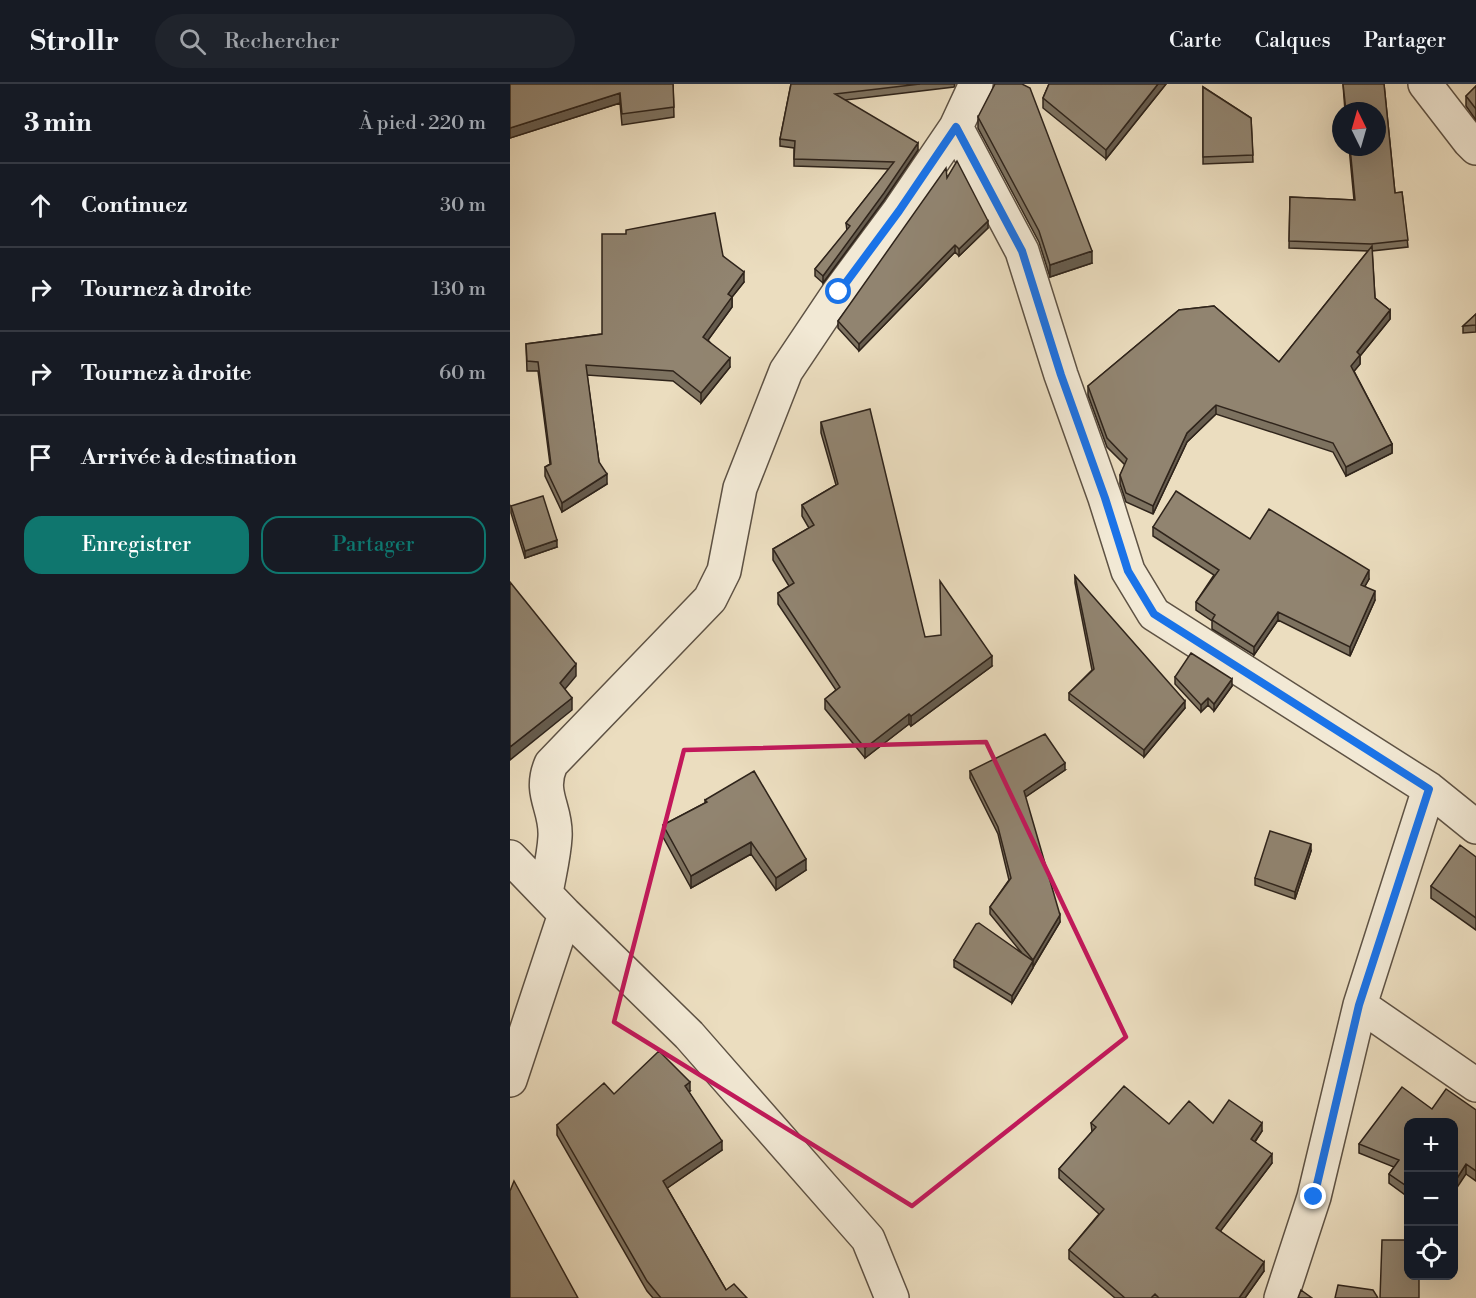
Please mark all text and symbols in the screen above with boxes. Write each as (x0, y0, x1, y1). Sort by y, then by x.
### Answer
search box (155, 14, 575, 68)
text: Strollr (30, 24, 119, 59)
icon: search (176, 25, 209, 58)
text: Rechercher (224, 28, 339, 55)
text: Carte (1169, 28, 1222, 54)
text: Calques (1255, 28, 1331, 54)
text: Partager (1364, 28, 1446, 54)
north arrow (1332, 102, 1386, 156)
text: 3 min (24, 107, 92, 139)
text: À pied · 220 m (359, 111, 486, 136)
icon: ahead (24, 189, 57, 222)
text: Continuez (81, 192, 187, 219)
text: 30 m (440, 193, 486, 218)
icon: right (24, 273, 57, 306)
text: Tournez à droite (81, 276, 252, 303)
text: 130 m (431, 277, 486, 302)
route start (825, 278, 851, 304)
icon: right (24, 357, 57, 390)
text: Tournez à droite (81, 360, 252, 387)
text: 60 m (439, 361, 486, 386)
icon: arrive (24, 441, 57, 474)
text: Arrivée à destination (81, 444, 297, 471)
button: Enregistrer (24, 516, 249, 574)
button: Partager (261, 516, 486, 574)
map controls (1404, 1118, 1458, 1280)
button: + (1404, 1118, 1458, 1172)
button: − (1404, 1172, 1458, 1226)
route end (1300, 1183, 1326, 1209)
button: locate (1404, 1226, 1458, 1280)

